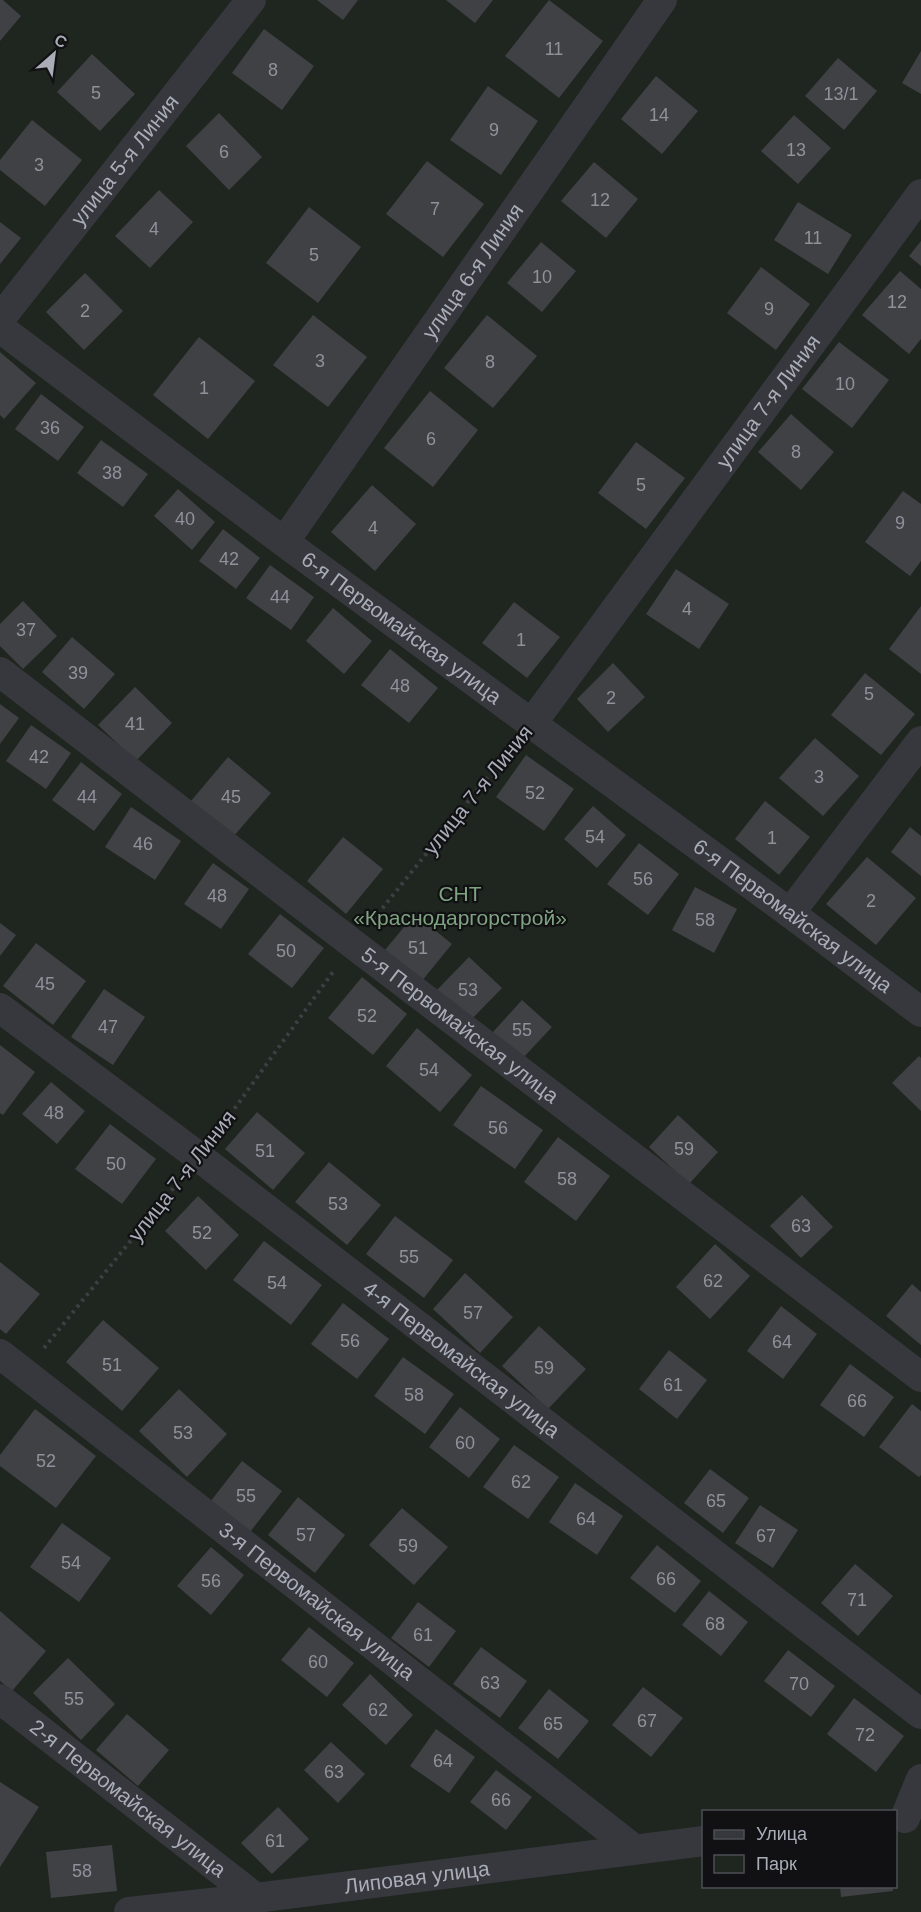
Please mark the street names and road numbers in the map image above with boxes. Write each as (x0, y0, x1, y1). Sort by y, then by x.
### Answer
street label: улица 5-я Линия (66, 90, 183, 230)
street label: улица 6-я Линия (417, 199, 527, 343)
street label: улица 7-я Линия (711, 330, 825, 472)
street label: 6-я Первомайская улица (297, 547, 506, 708)
street label: улица 7-я Линия (418, 720, 537, 859)
street label: 6-я Первомайская улица (689, 834, 897, 997)
street label: 5-я Первомайская улица (357, 943, 563, 1108)
street label: улица 7-я Линия (123, 1106, 240, 1246)
street label: 4-я Первомайская улица (359, 1276, 565, 1442)
street label: 3-я Первомайская улица (215, 1518, 420, 1685)
street label: 2-я Первомайская улица (26, 1715, 231, 1881)
street label: Липовая улица (343, 1856, 491, 1898)

